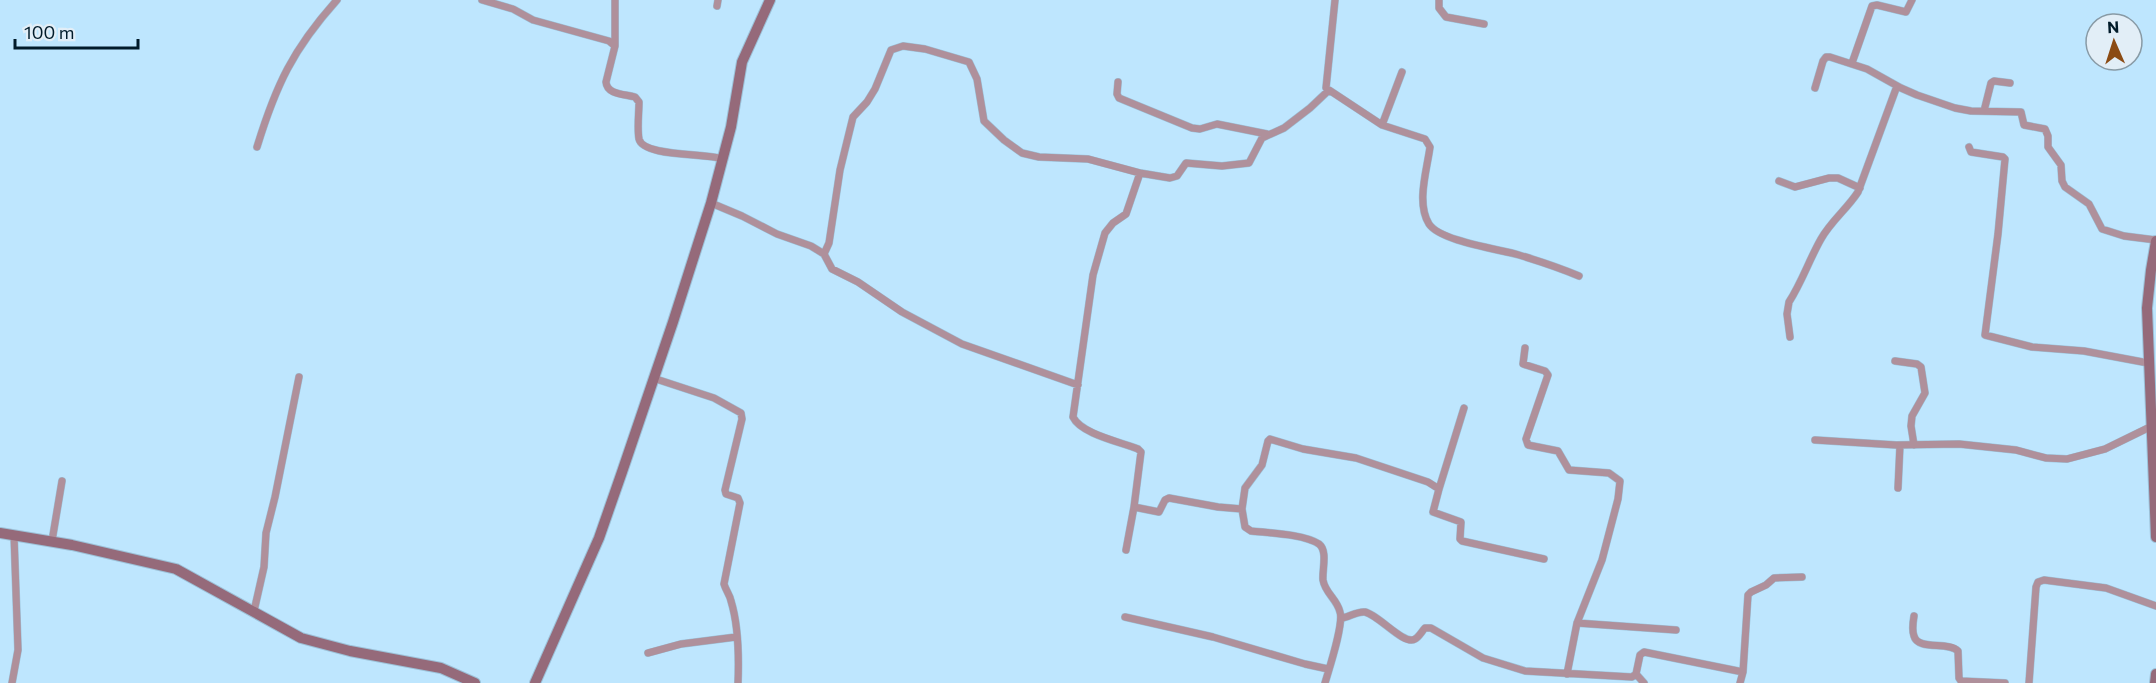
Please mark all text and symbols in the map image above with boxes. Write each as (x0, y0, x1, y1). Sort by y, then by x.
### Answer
scale bar (15, 12, 138, 50)
north arrow (2084, 12, 2144, 72)
text: N (2107, 17, 2120, 36)
text: 100 m (24, 21, 74, 43)

